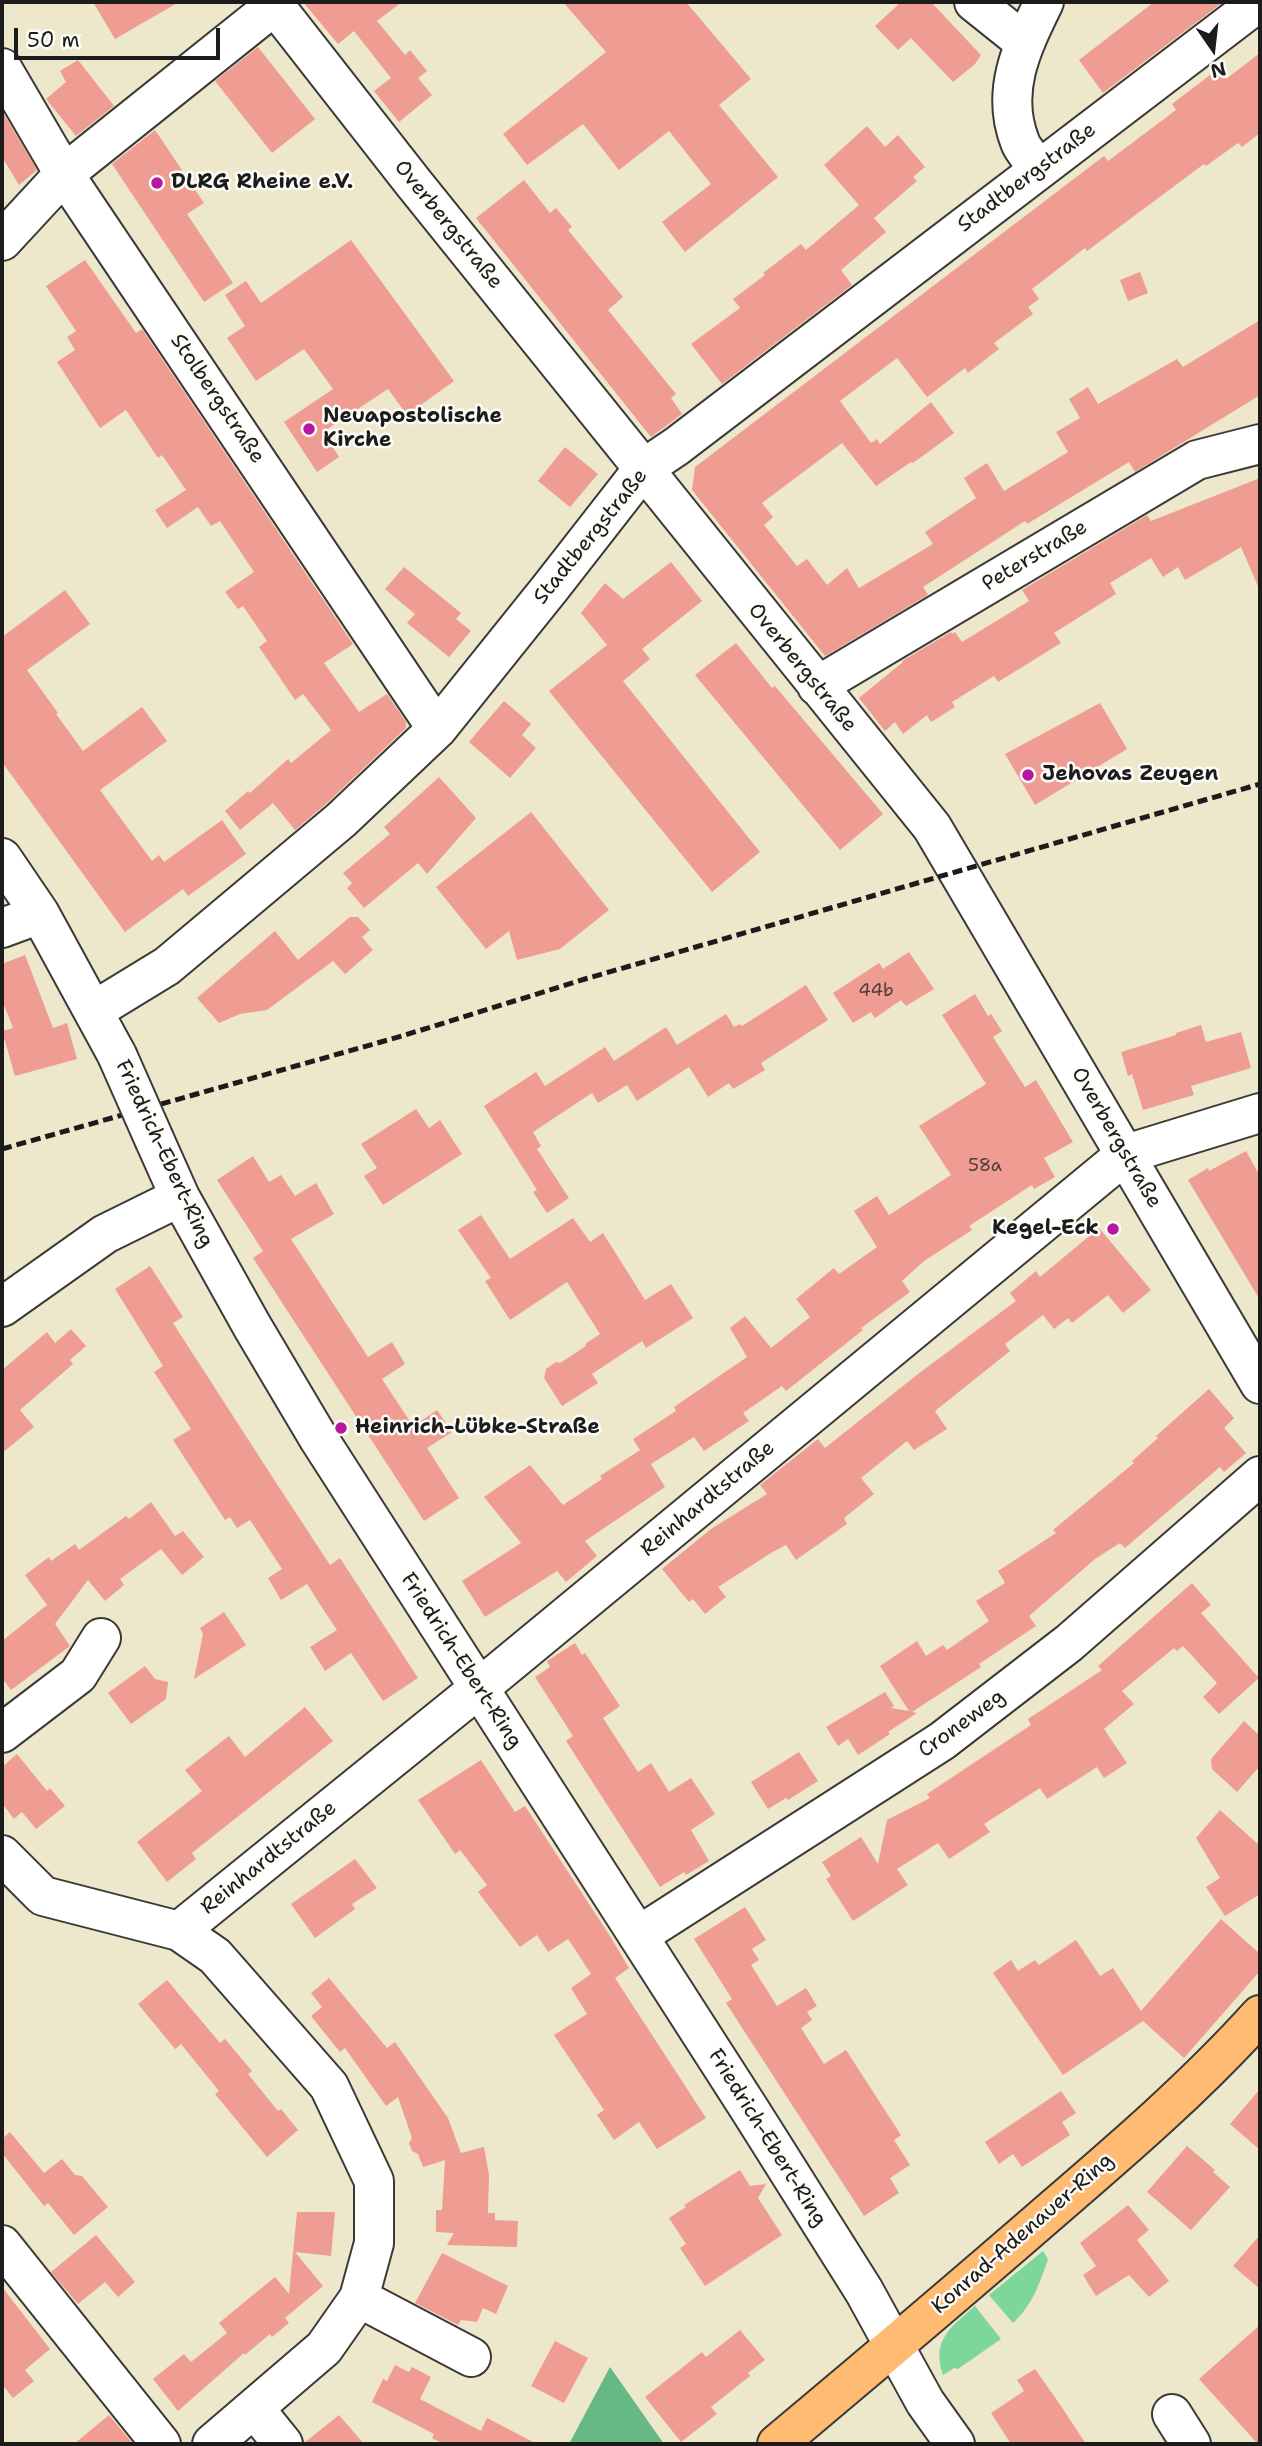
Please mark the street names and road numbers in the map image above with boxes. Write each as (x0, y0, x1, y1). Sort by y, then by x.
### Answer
street label: Stadtbergstraße (953, 118, 1101, 238)
street label: Overbergstraße (388, 155, 508, 295)
street label: Stolbergstraße (164, 329, 270, 469)
street label: Stadtbergstraße (529, 464, 653, 610)
street label: Peterstraße (978, 515, 1092, 597)
street label: Overbergstraße (742, 598, 862, 738)
street label: Friedrich-Ebert-Ring (109, 1056, 219, 1252)
street label: Overbergstraße (1065, 1063, 1167, 1213)
street label: Reinhardtstraße (636, 1436, 780, 1562)
street label: Friedrich-Ebert-Ring (395, 1568, 527, 1754)
street label: Croneweg (914, 1684, 1010, 1764)
street label: Reinhardtstraße (196, 1796, 342, 1920)
street label: Friedrich-Ebert-Ring (702, 2045, 832, 2231)
street label: Konrad-Adenauer-Ring (927, 2148, 1119, 2320)

